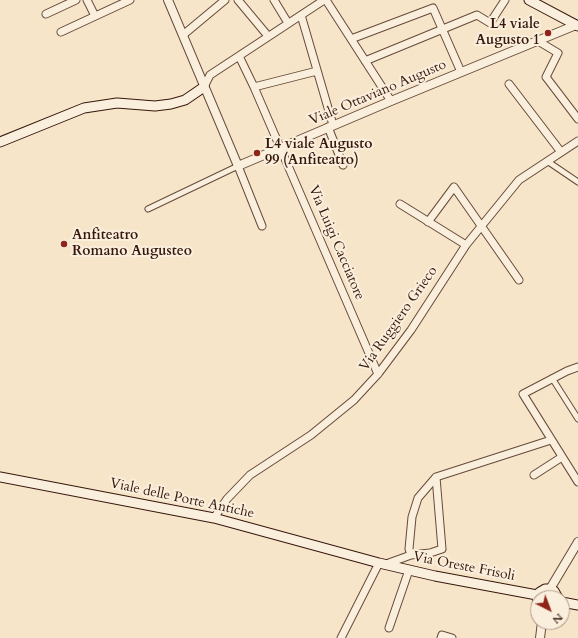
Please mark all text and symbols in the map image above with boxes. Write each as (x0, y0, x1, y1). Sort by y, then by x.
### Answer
place label: L4 viale Augusto 1 (475, 17, 540, 50)
marker: L4 viale Augusto 1 (543, 28, 553, 38)
street label: Viale Ottaviano Augusto (307, 57, 449, 129)
place label: L4 viale Augusto 99 (Anfiteatro) (265, 137, 372, 170)
marker: L4 viale Augusto 99 (Anfiteatro) (252, 148, 262, 158)
street label: Via Luigi Cacciatore (304, 183, 368, 303)
place label: Anfiteatro Romano Augusteo (72, 228, 192, 260)
marker: Anfiteatro Romano Augusteo (59, 239, 69, 249)
street label: Via Ruggiero Grieco (356, 263, 442, 375)
street label: Viale delle Porte Antiche (108, 475, 256, 523)
street label: Via Oreste Frisoli (412, 549, 516, 585)
north arrow (530, 590, 570, 630)
text: N (549, 610, 566, 627)

